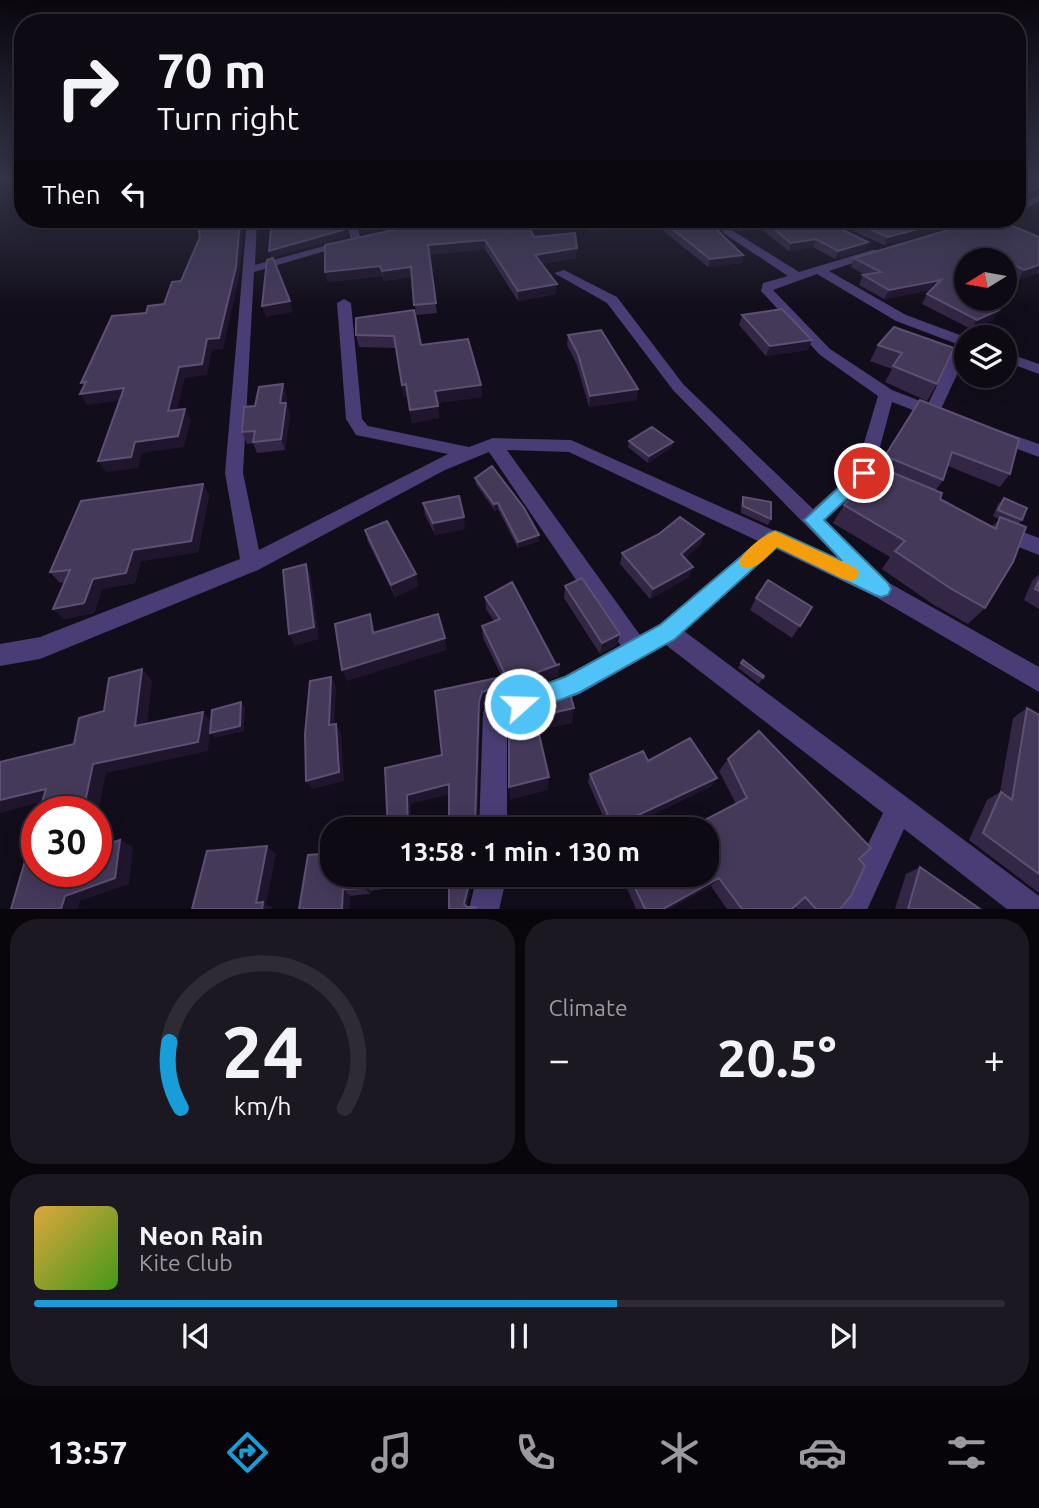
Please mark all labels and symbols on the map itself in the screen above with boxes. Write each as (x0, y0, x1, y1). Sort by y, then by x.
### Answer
north arrow (954, 248, 1017, 312)
pin (834, 443, 894, 503)
position arrow (483, 667, 557, 741)
speed limit sign: 30 (21, 796, 112, 887)

